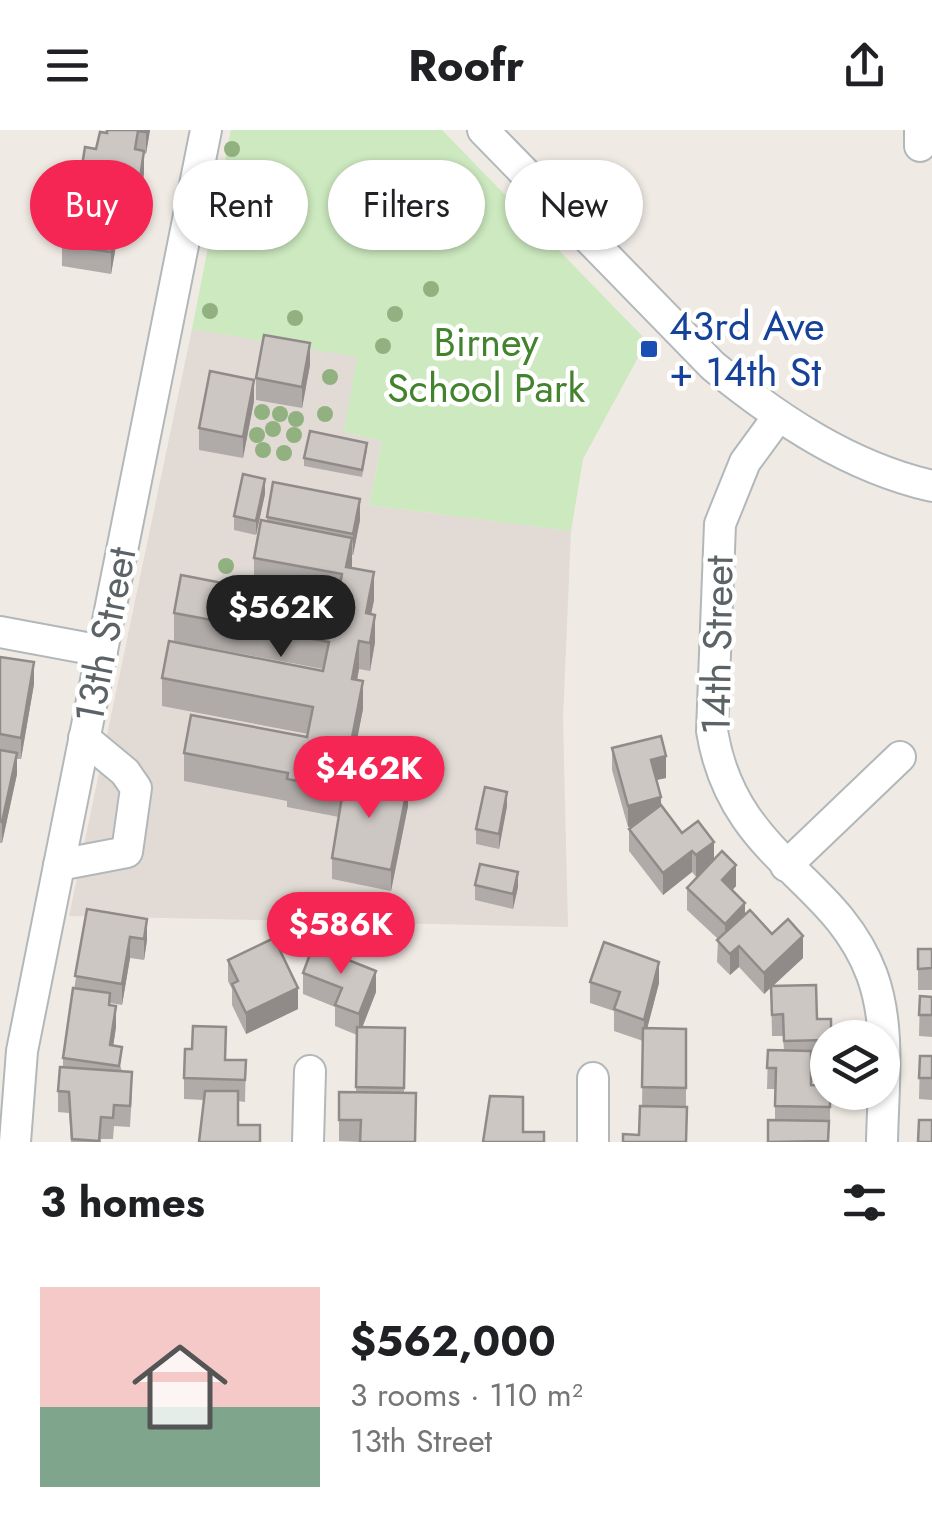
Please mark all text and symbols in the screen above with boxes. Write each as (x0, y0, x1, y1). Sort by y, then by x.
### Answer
text: Roofr (408, 33, 524, 98)
icon: menu (40, 38, 95, 93)
icon: share (837, 38, 892, 93)
chip: Buy (30, 160, 153, 250)
chip: Rent (173, 160, 308, 250)
chip: Filters (328, 160, 485, 250)
chip: New (505, 160, 643, 250)
place label: 43rd Ave + 14th St (669, 297, 825, 401)
park label: Birney School Park (387, 313, 585, 417)
marker: 43rd Ave + 14th St (638, 338, 660, 360)
street label: 13th Street (60, 542, 151, 728)
street label: 14th Street (686, 554, 748, 735)
pin: $562K (211, 575, 351, 660)
text: $562K (228, 584, 334, 630)
pin: $462K (299, 736, 439, 821)
text: $462K (315, 745, 423, 791)
pin: $586K (271, 892, 411, 977)
text: $586K (289, 901, 393, 947)
map controls (810, 1020, 900, 1110)
button: layers (810, 1020, 900, 1110)
text: 3 homes (40, 1172, 205, 1233)
icon: filters (837, 1175, 892, 1230)
text: $562,000 (350, 1311, 556, 1372)
icon: home (120, 1327, 240, 1447)
text: 3 rooms · 110 m² (350, 1372, 583, 1418)
text: 13th Street (350, 1418, 492, 1464)

